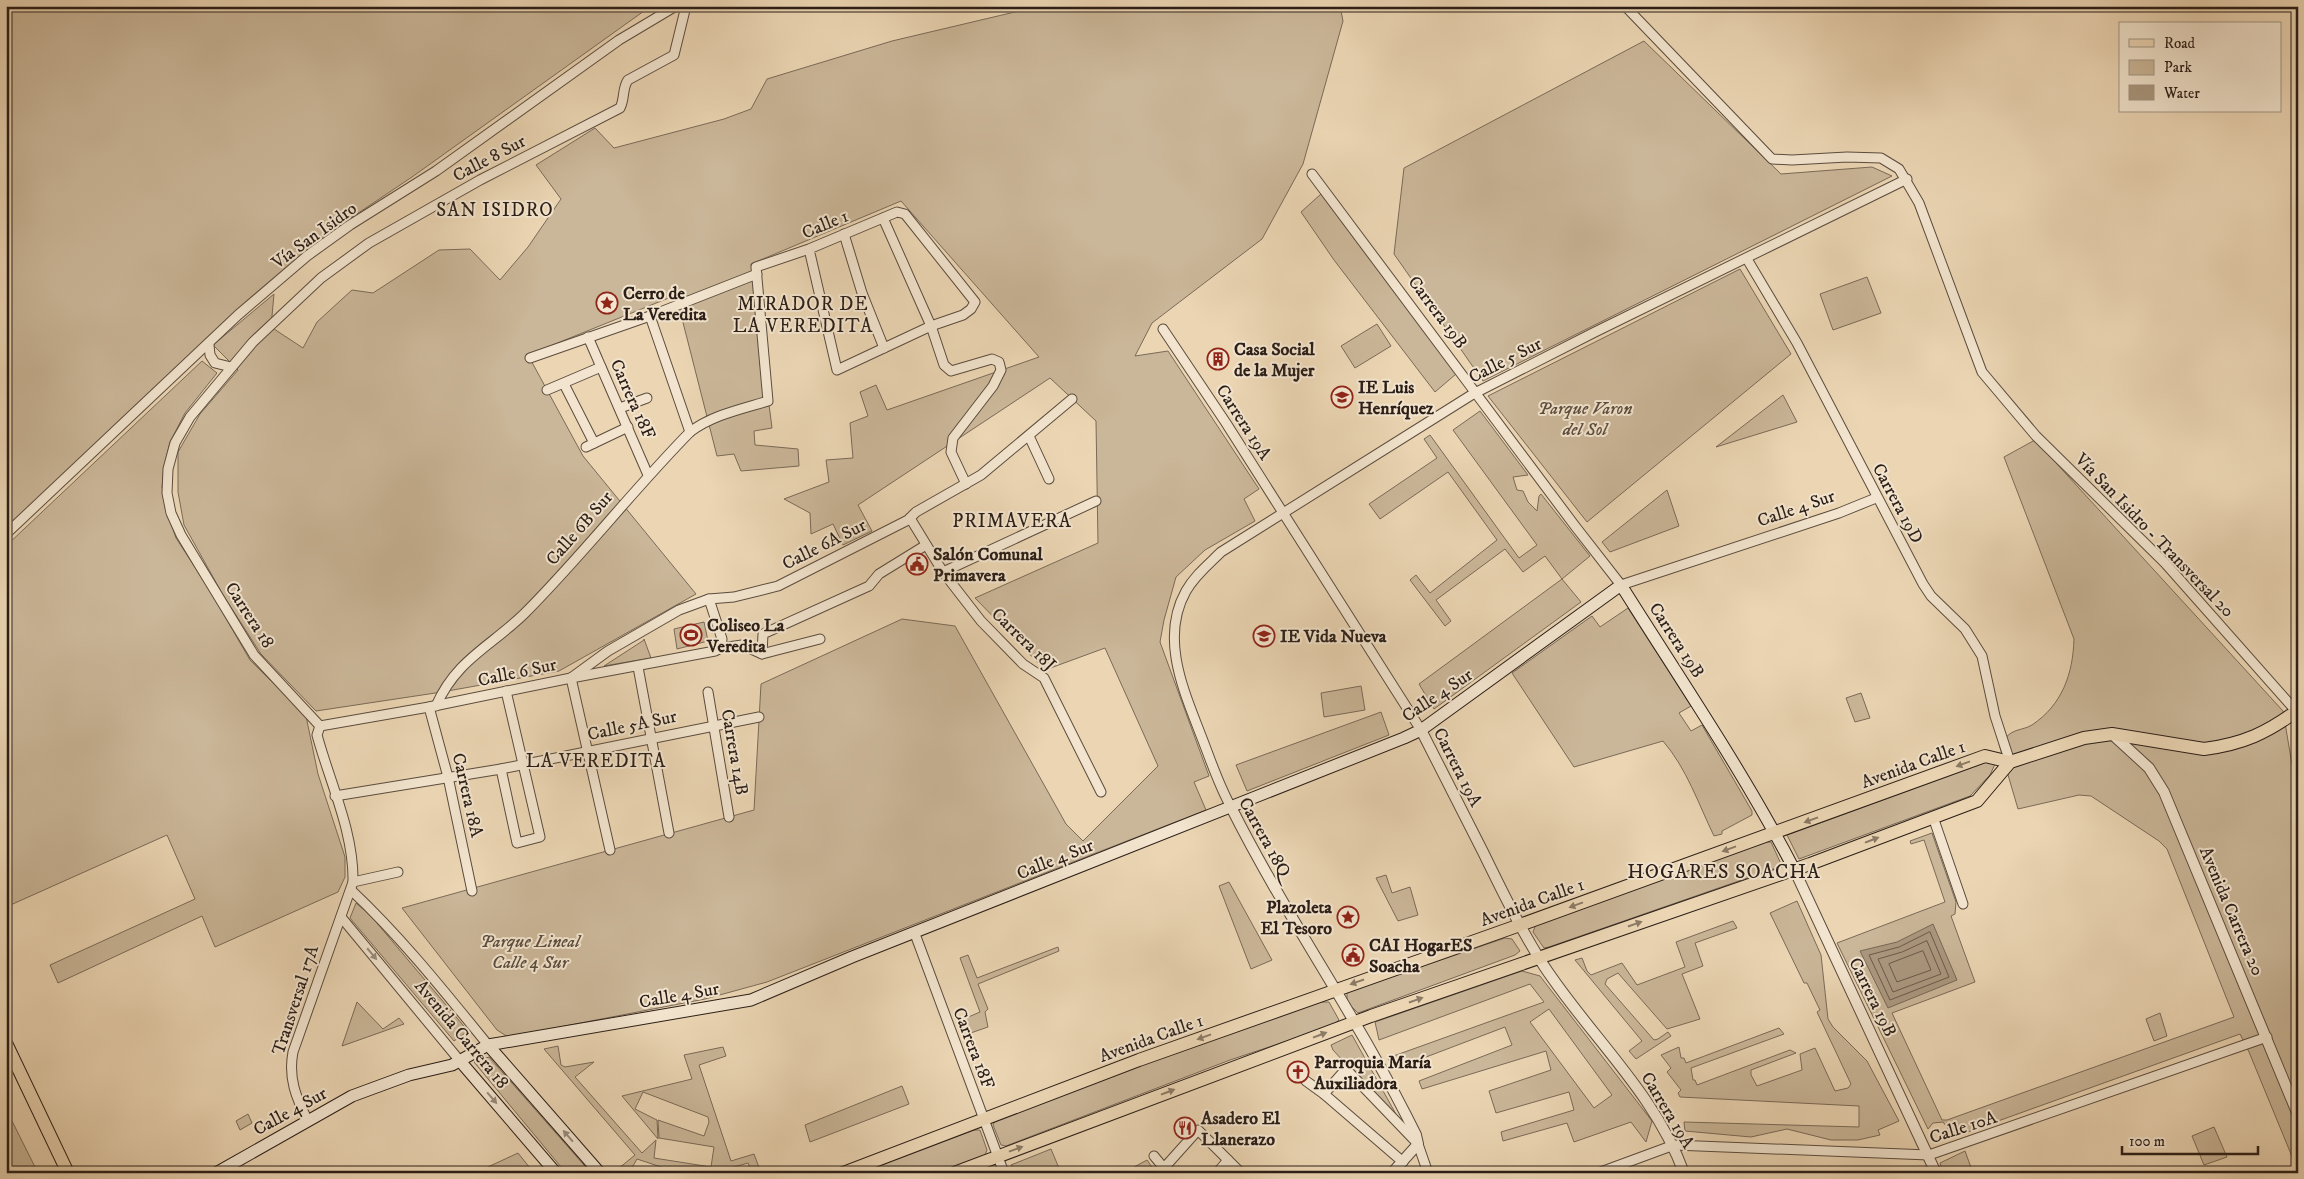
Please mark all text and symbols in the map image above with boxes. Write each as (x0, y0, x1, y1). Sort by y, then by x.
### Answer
legend (2119, 22, 2282, 112)
text: Road (2164, 34, 2196, 53)
text: Park (2164, 58, 2193, 77)
text: Water (2163, 84, 2200, 103)
street label: Calle 8 Sur (449, 130, 530, 187)
street label: Vía San Isidro (267, 197, 362, 275)
district label: SAN ISIDRO (436, 199, 554, 222)
street label: Calle 1 (799, 205, 852, 244)
street label: Carrera 19B (1403, 272, 1472, 353)
place label: Cerro de La Veredita (623, 283, 707, 326)
place icon: Cerro de La Veredita (595, 291, 619, 315)
district label: MIRADOR DE LA VEREDITA (733, 293, 873, 338)
street label: Calle 5 Sur (1465, 333, 1546, 389)
place label: Casa Social de la Mujer (1234, 339, 1315, 382)
building icon: Casa Social de la Mujer (1206, 347, 1230, 371)
street label: Carrera 18F (605, 356, 659, 443)
place label: IE Luis Henríquez (1358, 377, 1434, 420)
street label: Carrera 19A (1211, 381, 1276, 465)
school or university icon: IE Luis Henríquez (1330, 385, 1354, 409)
park label: Parque Varon del Sol (1538, 398, 1632, 441)
street label: Vía San Isidro - Transversal 20 (2069, 448, 2239, 622)
street label: Carrera 19D (1867, 460, 1927, 547)
street label: Calle 4 Sur (1755, 485, 1838, 532)
street label: Calle 6B Sur (542, 487, 618, 570)
district label: PRIMAVERA (952, 510, 1072, 533)
street label: Calle 6A Sur (779, 514, 870, 575)
place label: Salón Comunal Primavera (933, 544, 1043, 587)
public building icon: Salón Comunal Primavera (905, 552, 929, 576)
street label: Carrera 18 (220, 578, 279, 653)
street label: Carrera 19B (1644, 599, 1709, 682)
street label: Carrera 18J (986, 603, 1060, 676)
place label: Coliseo La Veredita (706, 615, 785, 658)
sports icon: Coliseo La Veredita (679, 623, 703, 647)
school or university icon: IE Vida Nueva (1252, 624, 1276, 648)
place label: IE Vida Nueva (1280, 626, 1387, 648)
street label: Calle 6 Sur (476, 654, 559, 692)
street label: Calle 4 Sur (1398, 664, 1477, 728)
street label: Calle 5A Sur (586, 706, 679, 746)
street label: Carrera 14B (716, 707, 752, 797)
street label: Carrera 19A (1428, 724, 1487, 811)
street label: Avenida Calle 1 (1858, 736, 1968, 794)
district label: LA VEREDITA (526, 750, 666, 773)
street label: Carrera 18A (447, 751, 488, 840)
one-way arrow (1955, 760, 1970, 768)
street label: Carrera 18Q (1233, 794, 1299, 889)
one-way arrow (1803, 817, 1818, 824)
street label: Calle 4 Sur (1014, 834, 1097, 885)
one-way arrow (1865, 836, 1880, 844)
street label: Avenida Carrera 20 (2194, 843, 2268, 979)
one-way arrow (1721, 845, 1736, 853)
district label: HOGARES SOACHA (1627, 860, 1821, 885)
street label: Avenida Calle 1 (1477, 874, 1587, 932)
place label: Plazoleta El Tesoro (1261, 897, 1332, 940)
one-way arrow (1568, 901, 1583, 909)
place icon: Plazoleta El Tesoro (1336, 905, 1360, 929)
one-way arrow (1627, 920, 1642, 927)
park label: Parque Lineal Calle 4 Sur (480, 931, 582, 974)
place label: CAI HogarES Soacha (1369, 935, 1472, 978)
street label: Transversal 17A (268, 942, 324, 1058)
public building icon: CAI HogarES Soacha (1341, 943, 1365, 967)
one-way arrow (367, 947, 378, 960)
street label: Carrera 19B (1843, 954, 1901, 1041)
street label: Avenida Carrera 18 (409, 976, 513, 1094)
street label: Calle 4 Sur (638, 978, 721, 1014)
one-way arrow (1349, 978, 1364, 986)
one-way arrow (1409, 996, 1424, 1004)
street label: Carrera 18F (948, 1005, 999, 1092)
street label: Avenida Calle 1 (1096, 1010, 1206, 1068)
one-way arrow (1313, 1031, 1328, 1038)
one-way arrow (1196, 1033, 1211, 1041)
place label: Parroquia María Auxiliadora (1313, 1052, 1431, 1095)
church icon: Parroquia María Auxiliadora (1286, 1060, 1310, 1084)
street label: Carrera 19A (1636, 1068, 1699, 1153)
street label: Calle 4 Sur (250, 1083, 331, 1141)
one-way arrow (1161, 1088, 1176, 1096)
one-way arrow (487, 1092, 498, 1105)
street label: Calle 10A (1927, 1107, 2000, 1149)
place label: Asadero El Llanerazo (1200, 1108, 1281, 1151)
restaurant icon: Asadero El Llanerazo (1173, 1116, 1197, 1140)
scale bar (2122, 1124, 2258, 1156)
one-way arrow (562, 1130, 573, 1143)
text: 100 m (2129, 1132, 2165, 1151)
one-way arrow (1009, 1145, 1024, 1153)

